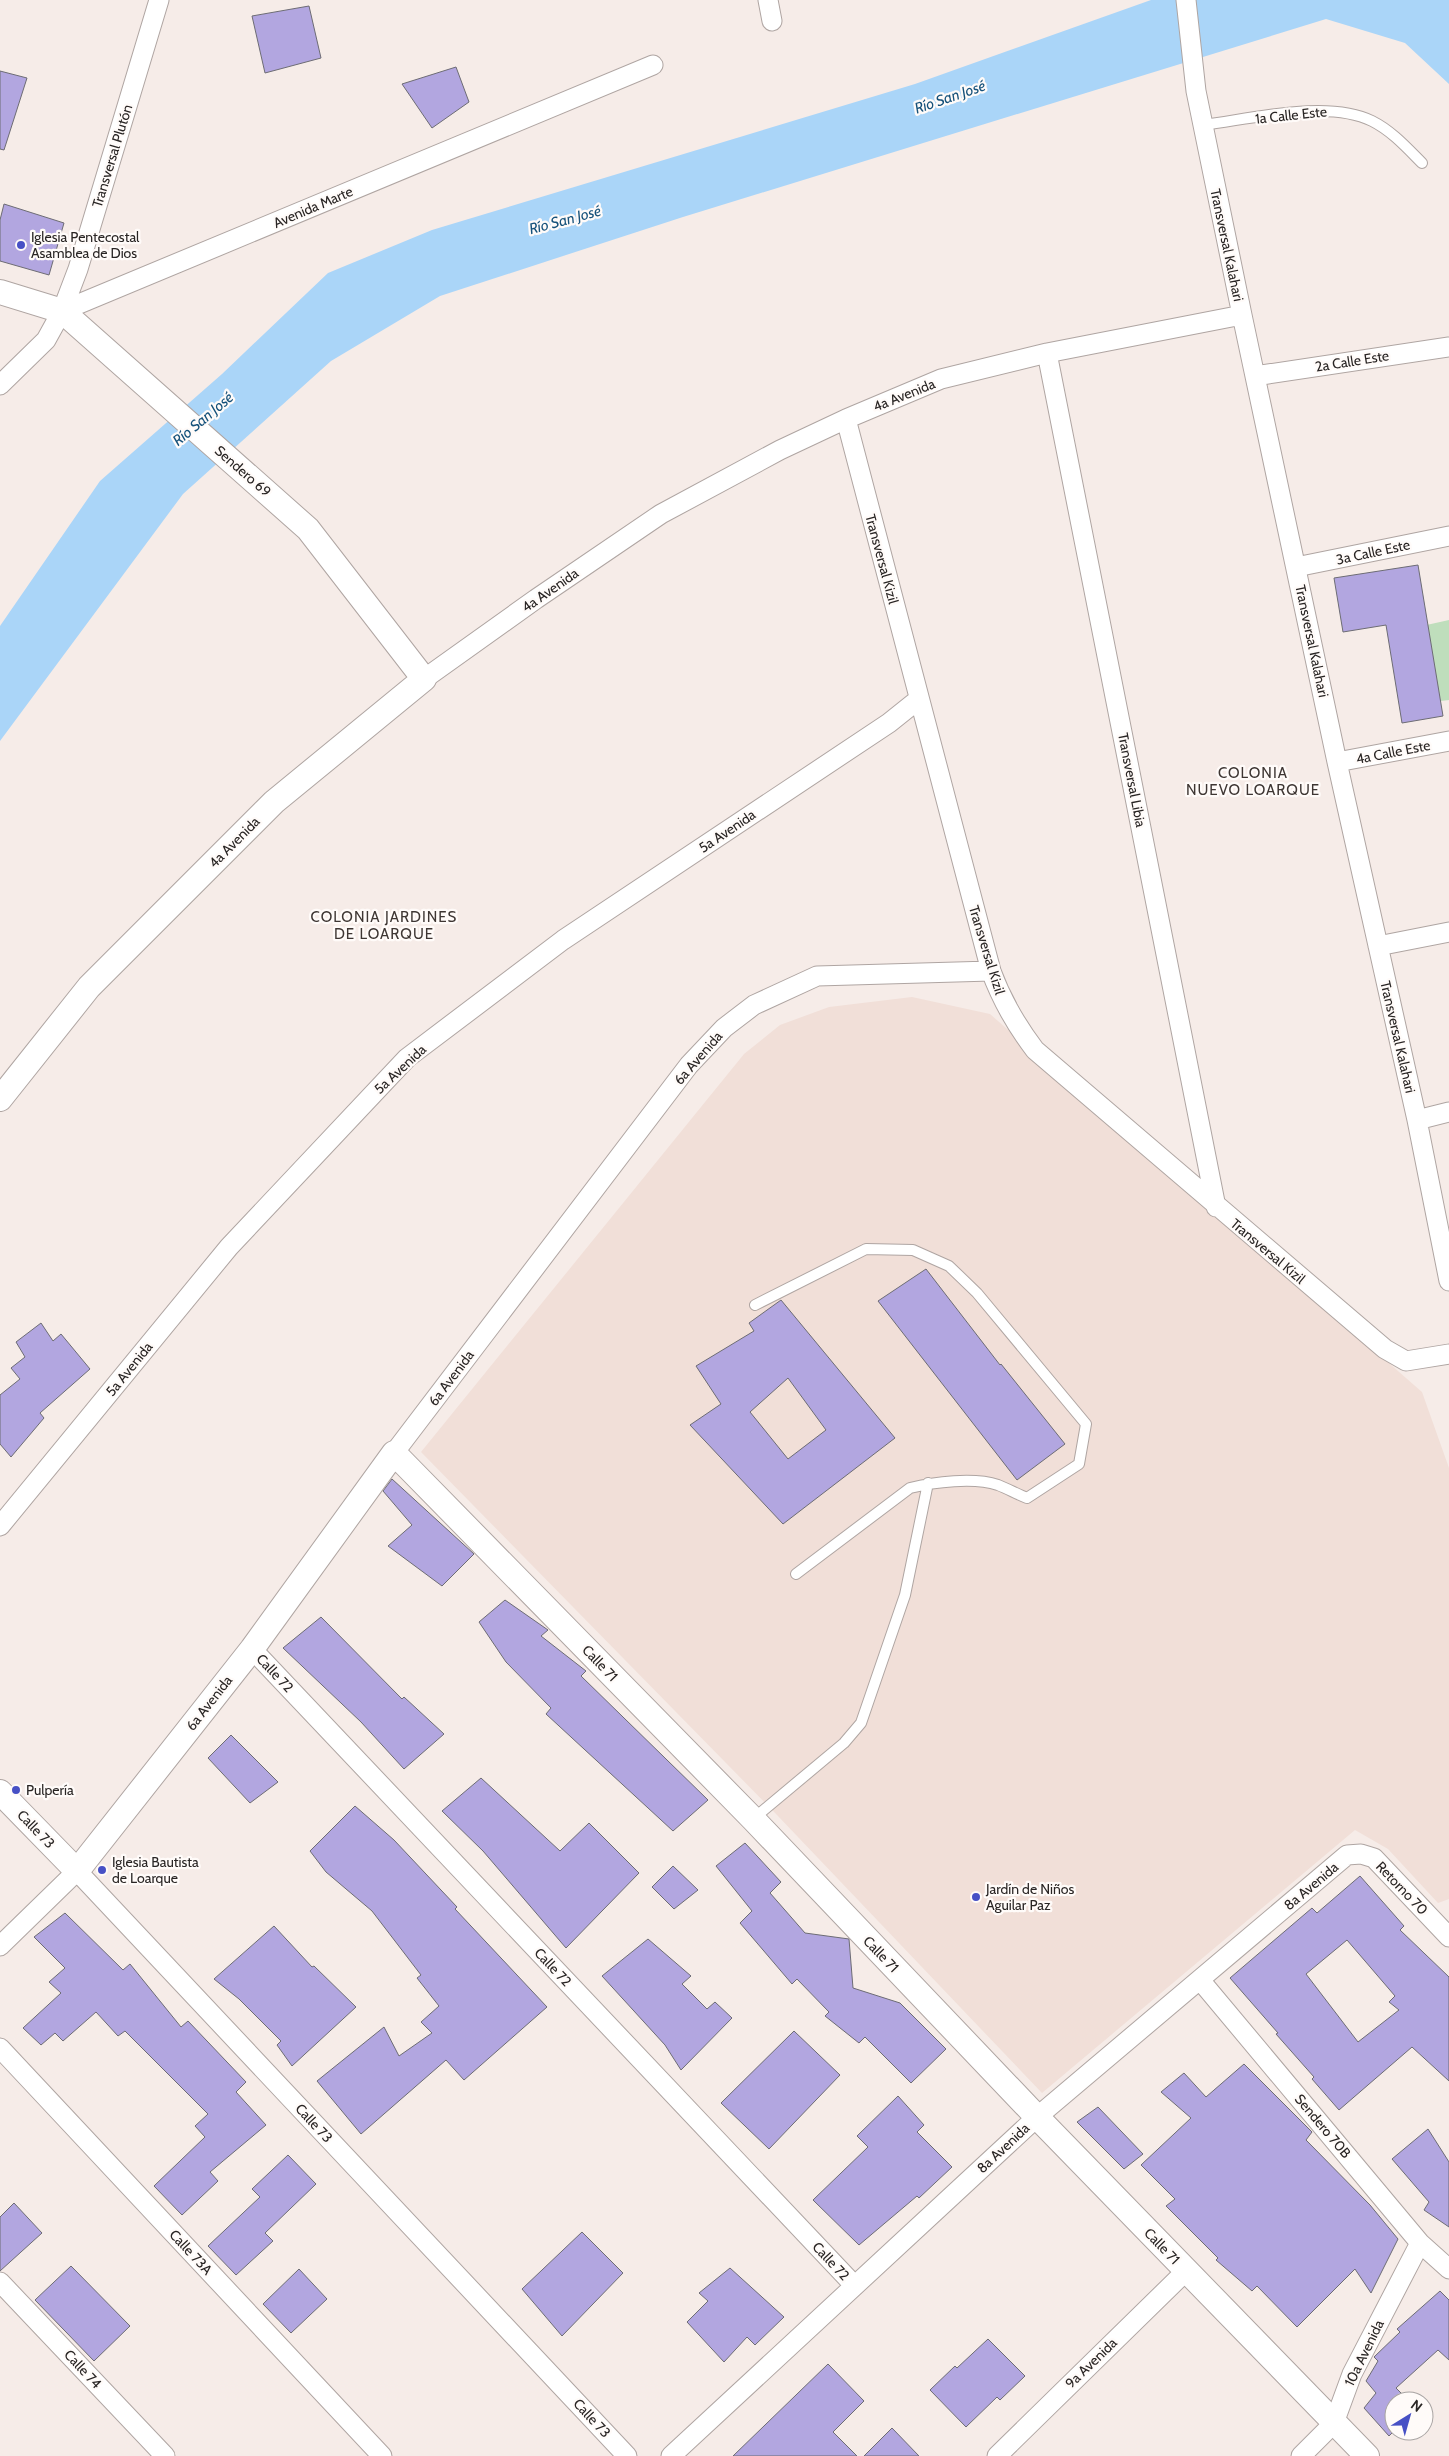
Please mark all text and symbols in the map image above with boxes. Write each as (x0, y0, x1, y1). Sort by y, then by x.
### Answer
water label: Río San José (912, 76, 988, 117)
street label: Transversal Plutón (88, 102, 136, 210)
street label: 1a Calle Este (1254, 102, 1328, 128)
street label: Avenida Marte (270, 182, 356, 232)
street label: Transversal Kalahari (1206, 187, 1248, 303)
water label: Río San José (527, 202, 603, 238)
place label: Iglesia Pentecostal Asamblea de Dios (31, 228, 140, 262)
marker: Iglesia Pentecostal Asamblea de Dios (15, 239, 27, 251)
street label: 2a Calle Este (1314, 346, 1390, 376)
street label: 4a Avenida (870, 374, 938, 416)
water label: Río San José (169, 388, 237, 450)
street label: Sendero 69 (211, 442, 275, 500)
street label: Transversal Kizil (861, 512, 903, 607)
street label: 3a Calle Este (1334, 535, 1412, 569)
street label: 4a Avenida (518, 564, 582, 616)
street label: Transversal Kalahari (1291, 583, 1333, 699)
street label: Transversal Libia (1114, 731, 1150, 829)
street label: 4a Calle Este (1354, 736, 1432, 768)
district label: COLONIA NUEVO LOARQUE (1186, 764, 1320, 799)
street label: 5a Avenida (695, 805, 759, 857)
street label: 4a Avenida (205, 812, 264, 871)
street label: Transversal Kizil (965, 903, 1009, 997)
district label: COLONIA JARDINES DE LOARQUE (311, 908, 457, 943)
street label: Transversal Kalahari (1376, 979, 1420, 1095)
street label: 6a Avenida (670, 1027, 726, 1088)
street label: 5a Avenida (370, 1040, 430, 1098)
street label: Transversal Kizil (1227, 1214, 1310, 1288)
street label: 5a Avenida (102, 1338, 157, 1400)
street label: 6a Avenida (424, 1346, 478, 1409)
street label: Calle 71 (578, 1641, 622, 1685)
street label: Calle 72 (253, 1650, 297, 1696)
street label: 6a Avenida (182, 1672, 236, 1734)
place label: Pulpería (26, 1781, 74, 1799)
marker: Pulpería (10, 1784, 22, 1796)
street label: Calle 73 (13, 1806, 59, 1852)
place label: Iglesia Bautista de Loarque (112, 1853, 199, 1887)
street label: Retorno 70 (1372, 1857, 1432, 1919)
street label: 8a Avenida (1280, 1858, 1342, 1914)
marker: Iglesia Bautista de Loarque (96, 1864, 108, 1876)
place label: Jardín de Niños Aguilar Paz (985, 1880, 1074, 1914)
marker: Jardín de Niños Aguilar Paz (970, 1891, 982, 1903)
street label: Calle 71 (859, 1932, 903, 1976)
street label: Calle 72 (531, 1944, 575, 1990)
street label: Sendero 70B (1291, 2090, 1355, 2162)
street label: Calle 73 (291, 2100, 337, 2146)
street label: 8a Avenida (973, 2119, 1033, 2177)
street label: Calle 71 (1140, 2224, 1184, 2268)
street label: Calle 73A (166, 2226, 217, 2279)
street label: Calle 72 (809, 2238, 853, 2284)
street label: 10a Avenida (1340, 2317, 1388, 2389)
street label: 9a Avenida (1061, 2334, 1121, 2392)
street label: Calle 74 (60, 2346, 106, 2392)
north arrow (1384, 2391, 1434, 2441)
street label: Calle 73 (569, 2395, 615, 2441)
text: N (1407, 2395, 1426, 2416)

